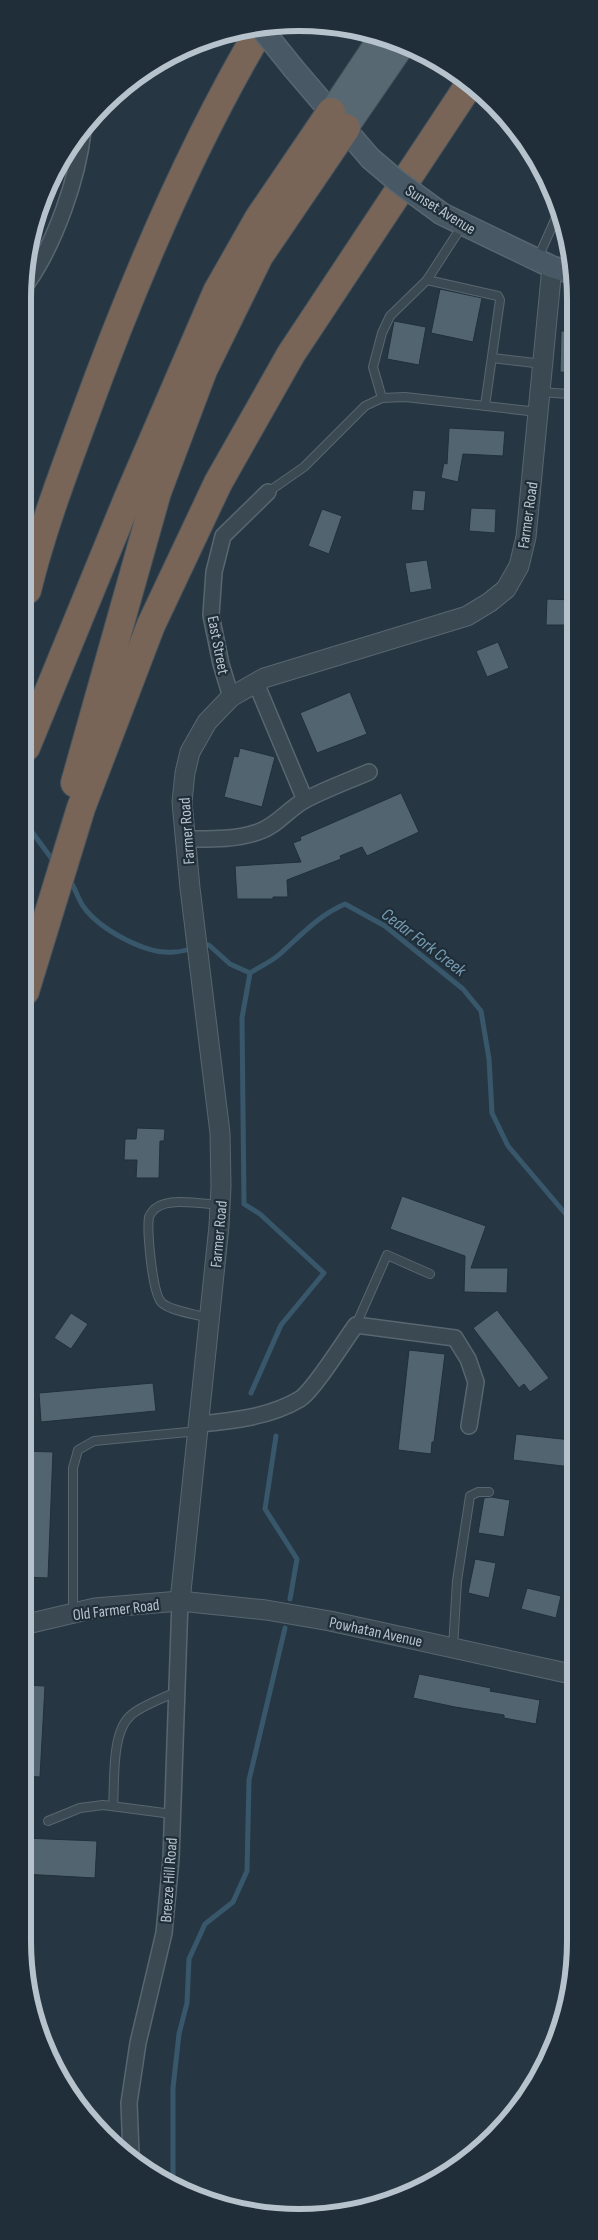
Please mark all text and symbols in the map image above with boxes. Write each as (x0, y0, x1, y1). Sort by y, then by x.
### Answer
street label: Sunset Avenue (402, 181, 479, 239)
street label: Farmer Road (514, 481, 543, 550)
street label: East Street (203, 614, 233, 676)
street label: Farmer Road (176, 797, 199, 865)
water label: Cedar Fork Creek (377, 904, 471, 982)
street label: Farmer Road (207, 1200, 232, 1268)
street label: Old Farmer Road (72, 1596, 161, 1625)
street label: Powhatan Avenue (327, 1613, 424, 1652)
street label: Breeze Hill Road (157, 1837, 182, 1923)

